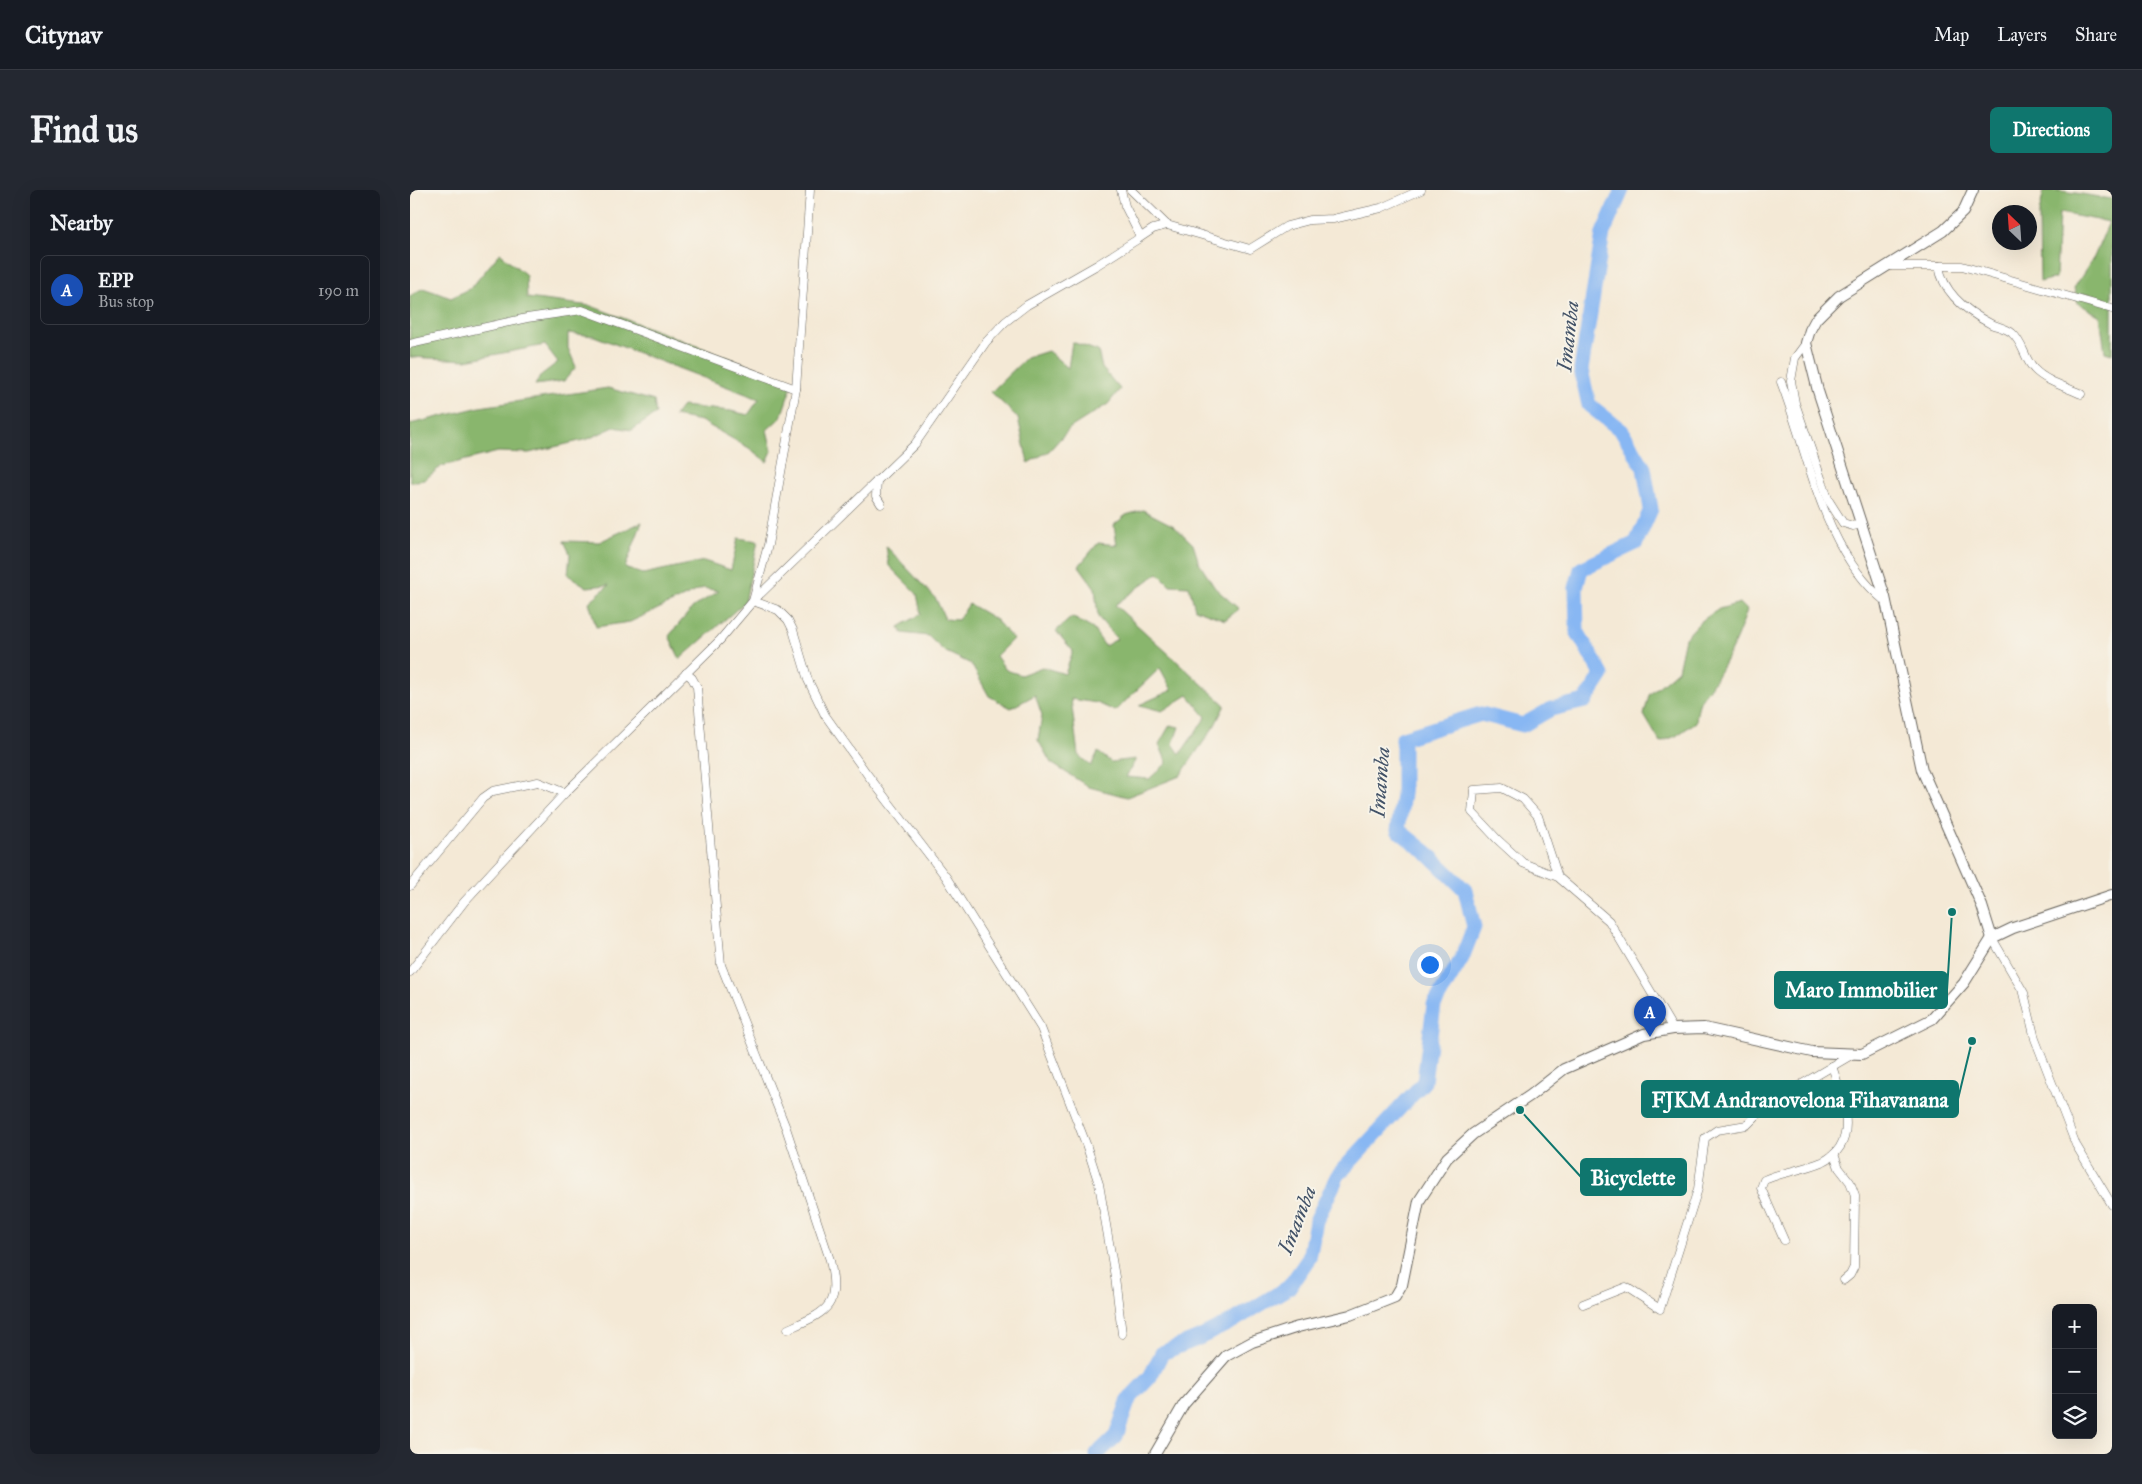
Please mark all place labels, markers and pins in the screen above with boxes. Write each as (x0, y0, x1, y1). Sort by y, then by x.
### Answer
callout: Maro Immobilier (1775, 972, 1947, 1008)
pin: A (1634, 996, 1666, 1037)
callout: FJKM Andranovelona Fihavanana (1642, 1081, 1958, 1117)
callout: Bicyclette (1581, 1159, 1686, 1195)

